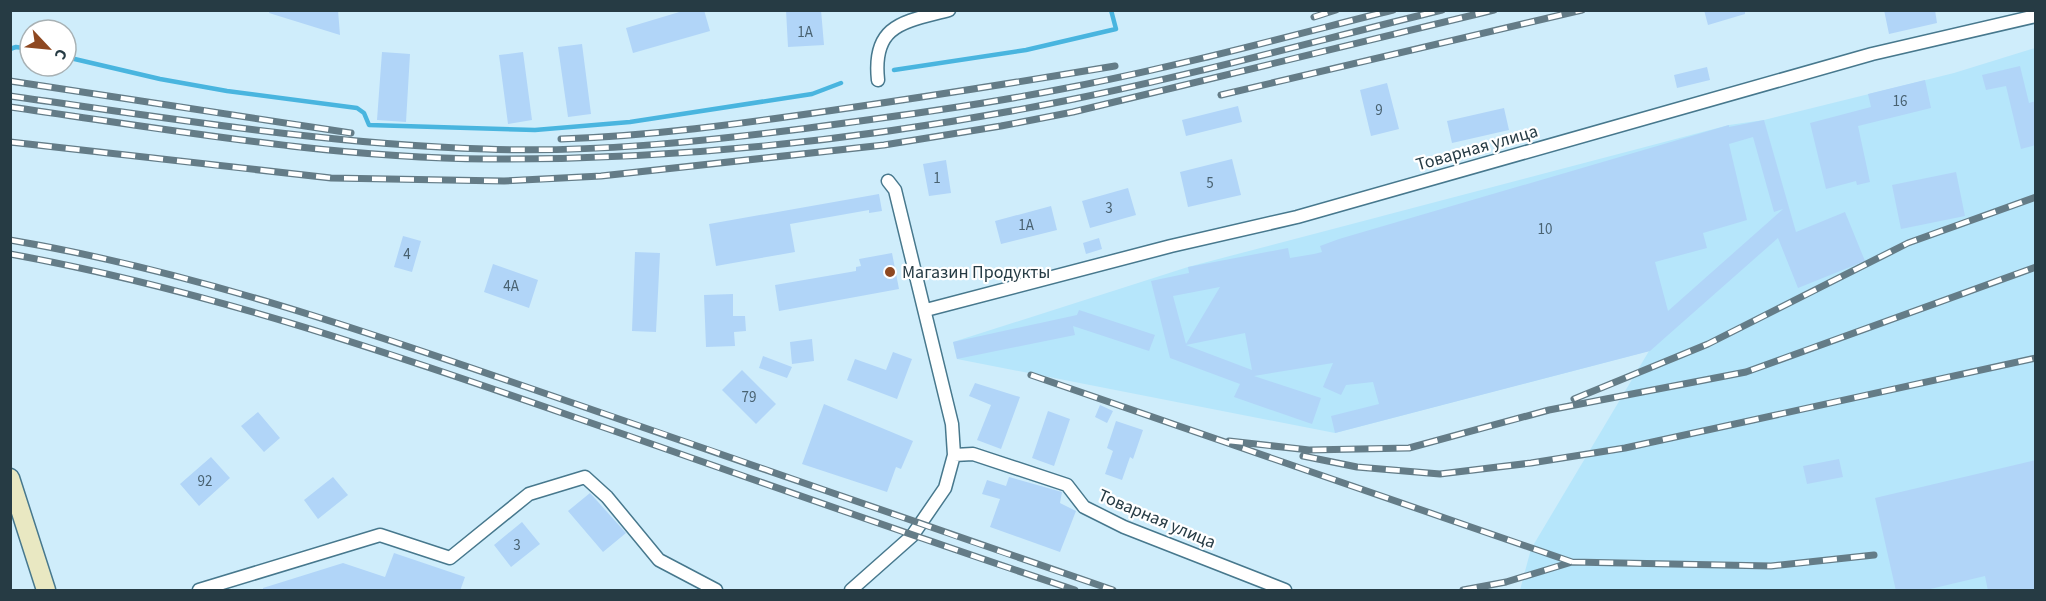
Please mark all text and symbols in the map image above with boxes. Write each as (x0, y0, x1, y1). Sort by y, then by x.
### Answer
north arrow (18, 18, 78, 78)
house number: 1А (797, 22, 814, 43)
text: С (49, 45, 73, 63)
house number: 16 (1893, 91, 1907, 112)
house number: 9 (1375, 100, 1383, 121)
street label: Товарная улица (1413, 119, 1541, 177)
house number: 1 (933, 168, 941, 189)
house number: 5 (1206, 173, 1214, 194)
house number: 3 (1105, 198, 1113, 219)
house number: 1А (1018, 215, 1035, 236)
house number: 10 (1538, 219, 1552, 240)
house number: 4 (403, 244, 411, 265)
place label: Магазин Продукты (902, 260, 1050, 285)
marker: Магазин Продукты (883, 265, 897, 279)
house number: 4А (503, 276, 520, 297)
house number: 79 (742, 387, 756, 408)
house number: 92 (198, 471, 212, 492)
street label: Товарная улица (1094, 483, 1220, 555)
house number: 3 (513, 535, 521, 556)

